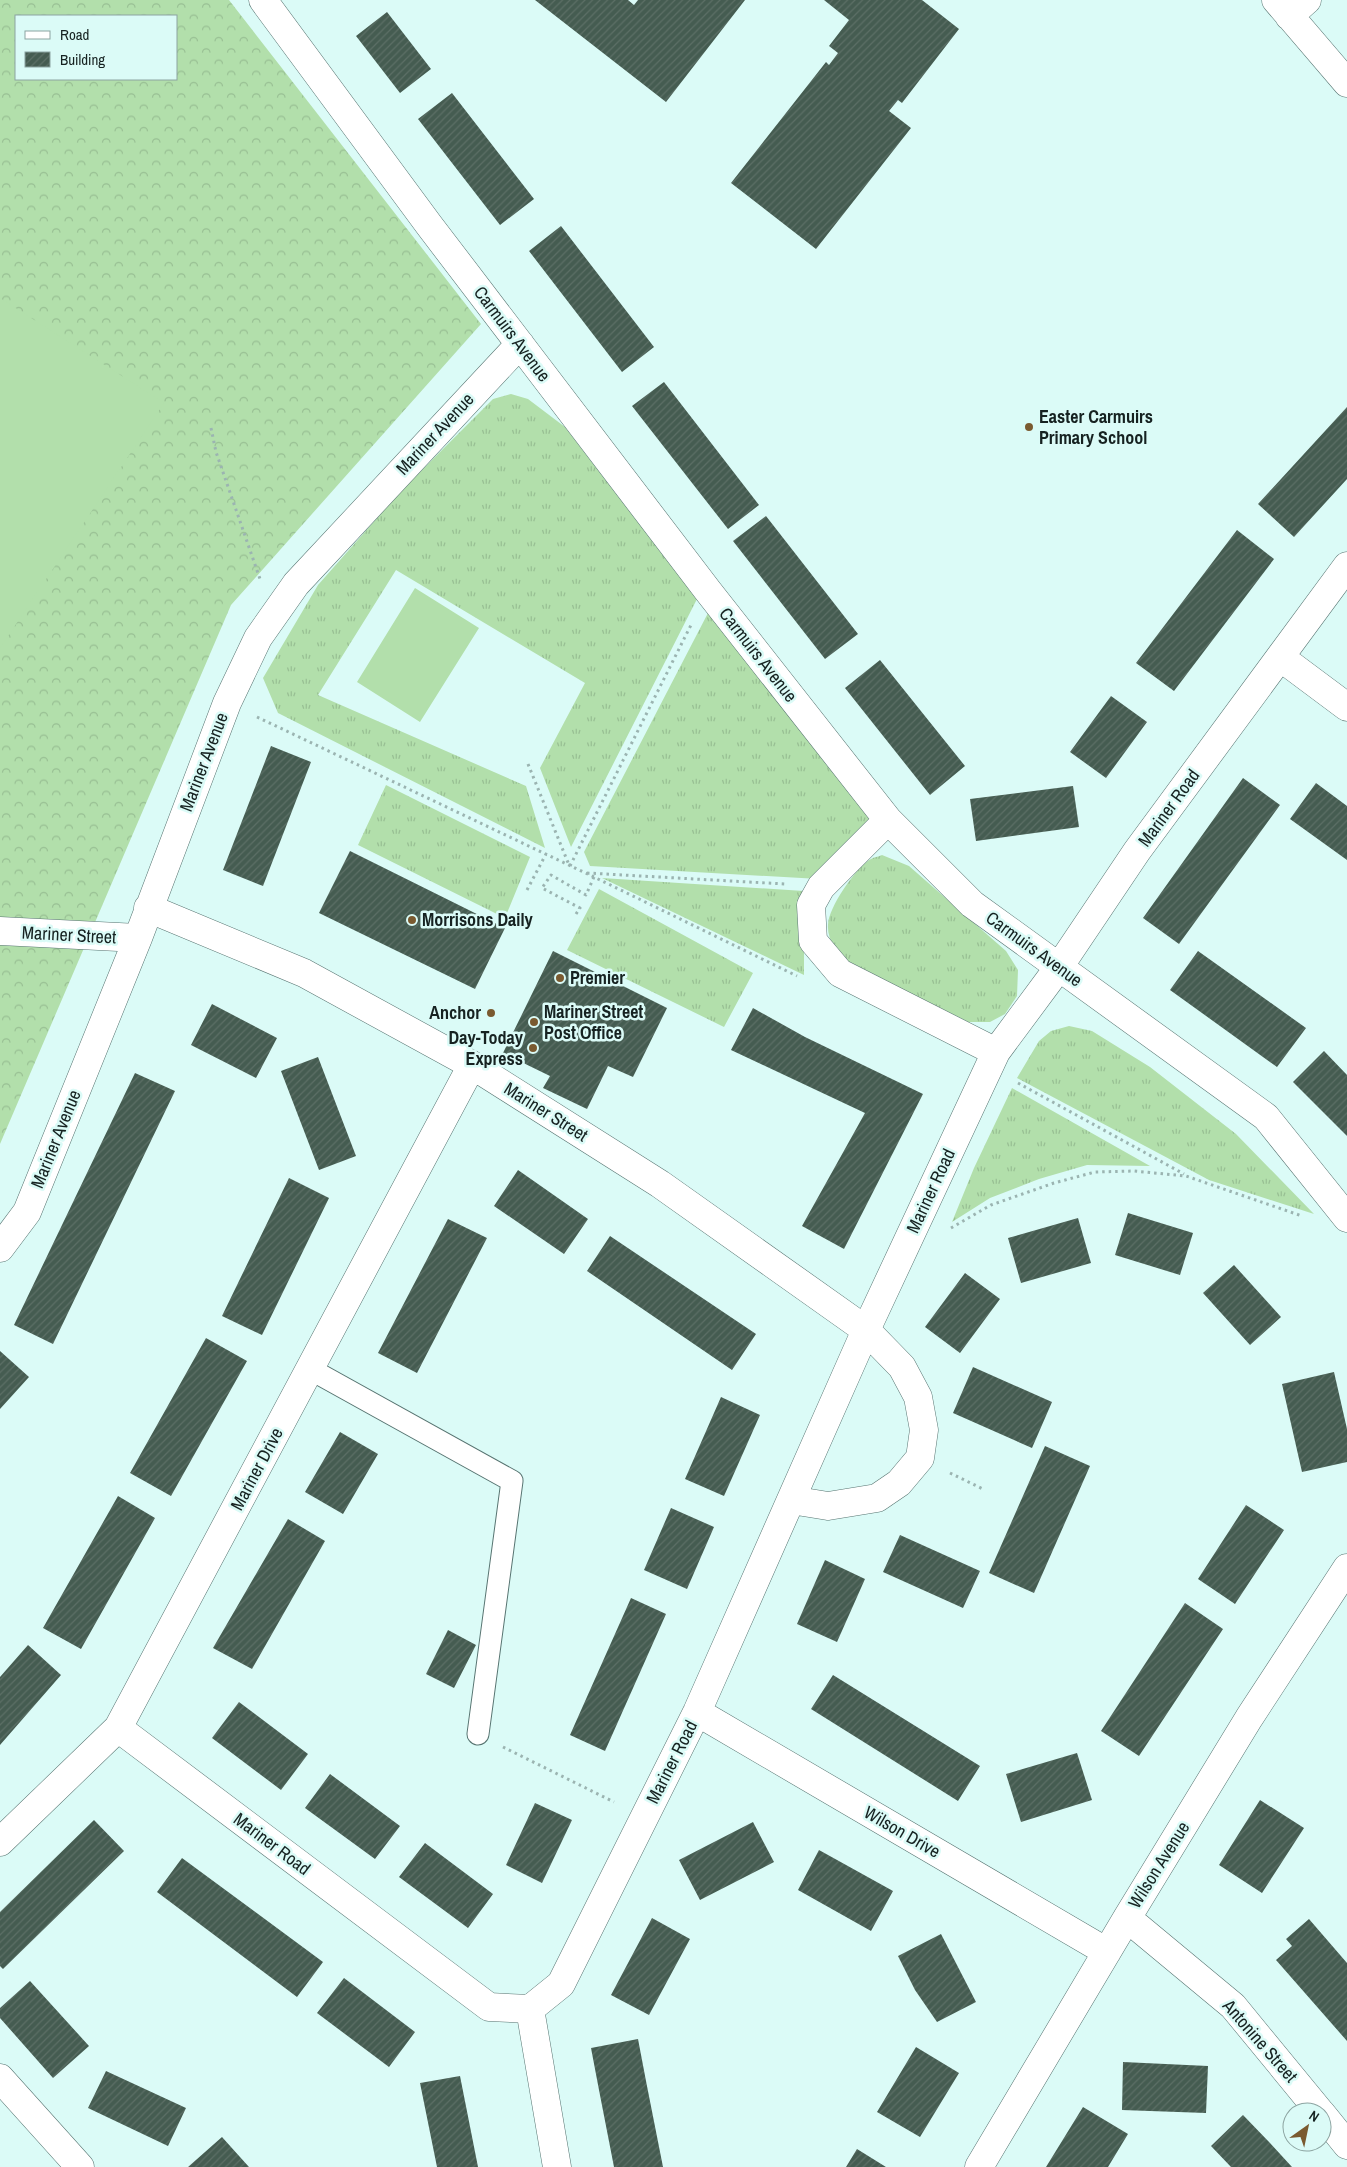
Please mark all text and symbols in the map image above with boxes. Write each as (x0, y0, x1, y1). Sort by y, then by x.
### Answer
legend (15, 15, 178, 80)
text: Road (60, 24, 89, 45)
text: Building (60, 49, 105, 70)
street label: Carmuirs Avenue (468, 281, 557, 387)
street label: Mariner Avenue (390, 387, 479, 480)
place label: Easter Carmuirs Primary School (1039, 404, 1153, 450)
marker: Easter Carmuirs Primary School (1023, 421, 1035, 433)
street label: Carmuirs Avenue (714, 602, 803, 707)
street label: Mariner Avenue (173, 709, 234, 815)
street label: Mariner Road (1132, 764, 1205, 852)
street label: Carmuirs Avenue (981, 905, 1088, 992)
place label: Morrisons Daily (422, 907, 534, 932)
marker: Morrisons Daily (406, 914, 418, 926)
street label: Mariner Street (21, 920, 117, 949)
place label: Premier (570, 965, 625, 990)
marker: Premier (554, 972, 566, 984)
place label: Mariner Street Post Office (544, 999, 643, 1045)
place label: Anchor (429, 1000, 481, 1025)
marker: Anchor (485, 1007, 497, 1019)
marker: Mariner Street Post Office (528, 1016, 540, 1028)
place label: Day-Today Express (449, 1025, 524, 1071)
marker: Day-Today Express (527, 1042, 539, 1054)
street label: Mariner Street (500, 1076, 593, 1147)
street label: Mariner Avenue (24, 1086, 87, 1192)
street label: Mariner Road (900, 1145, 961, 1237)
street label: Mariner Drive (224, 1423, 289, 1514)
street label: Mariner Road (640, 1716, 703, 1808)
street label: Wilson Drive (859, 1800, 945, 1864)
street label: Mariner Road (229, 1806, 316, 1881)
street label: Wilson Avenue (1122, 1816, 1195, 1913)
street label: Antonine Street (1217, 1993, 1303, 2088)
north arrow (1282, 2102, 1332, 2152)
text: N (1306, 2106, 1322, 2126)

